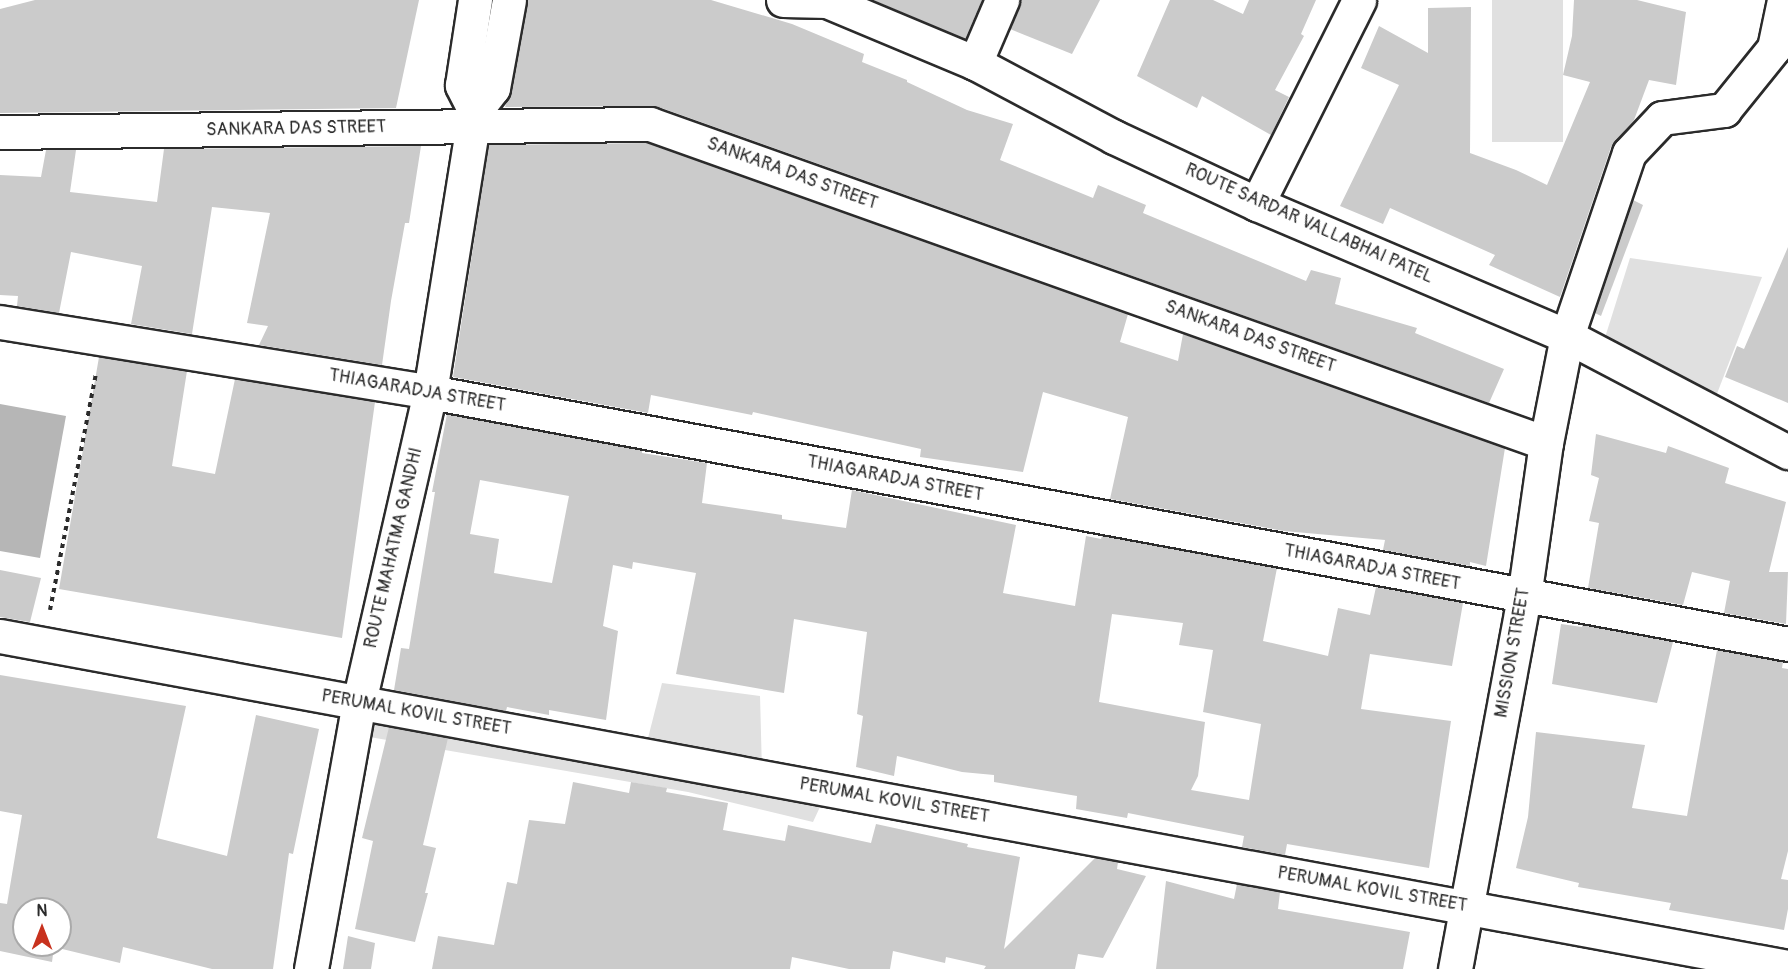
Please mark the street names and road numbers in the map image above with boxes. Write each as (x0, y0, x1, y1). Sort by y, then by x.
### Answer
street label: SANKARA DAS STREET (206, 117, 386, 141)
street label: SANKARA DAS STREET (704, 133, 880, 215)
street label: ROUTE SARDAR VALLABHAI PATEL (1182, 159, 1436, 289)
street label: SANKARA DAS STREET (1162, 296, 1338, 378)
street label: THIAGARADJA STREET (327, 365, 507, 417)
street label: ROUTE MAHATMA GANDHI (360, 446, 428, 650)
street label: THIAGARADJA STREET (805, 451, 985, 507)
street label: THIAGARADJA STREET (1282, 540, 1462, 596)
street label: MISSION STREET (1491, 587, 1535, 719)
street label: PERUMAL KOVIL STREET (320, 686, 512, 740)
street label: PERUMAL KOVIL STREET (798, 774, 990, 828)
street label: PERUMAL KOVIL STREET (1276, 863, 1468, 917)

